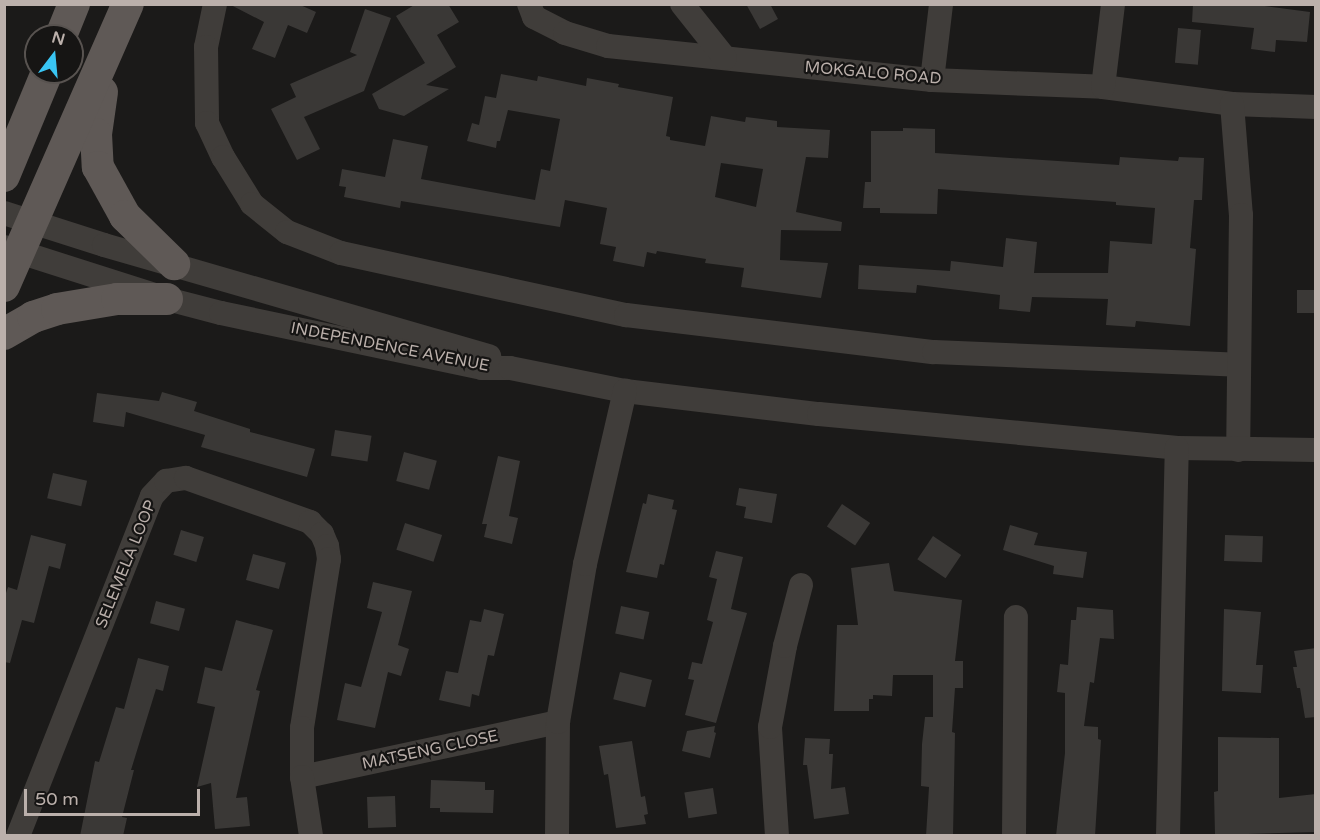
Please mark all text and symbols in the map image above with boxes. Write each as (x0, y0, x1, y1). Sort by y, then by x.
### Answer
north arrow (24, 24, 84, 84)
text: N (49, 27, 67, 50)
street label: MOKGALO ROAD (804, 57, 942, 89)
street label: INDEPENDENCE AVENUE (289, 318, 491, 376)
street label: SELEMELA LOOP (92, 497, 160, 631)
street label: MATSENG CLOSE (360, 726, 500, 774)
scale bar (27, 777, 202, 815)
text: 50 m (35, 788, 79, 810)

